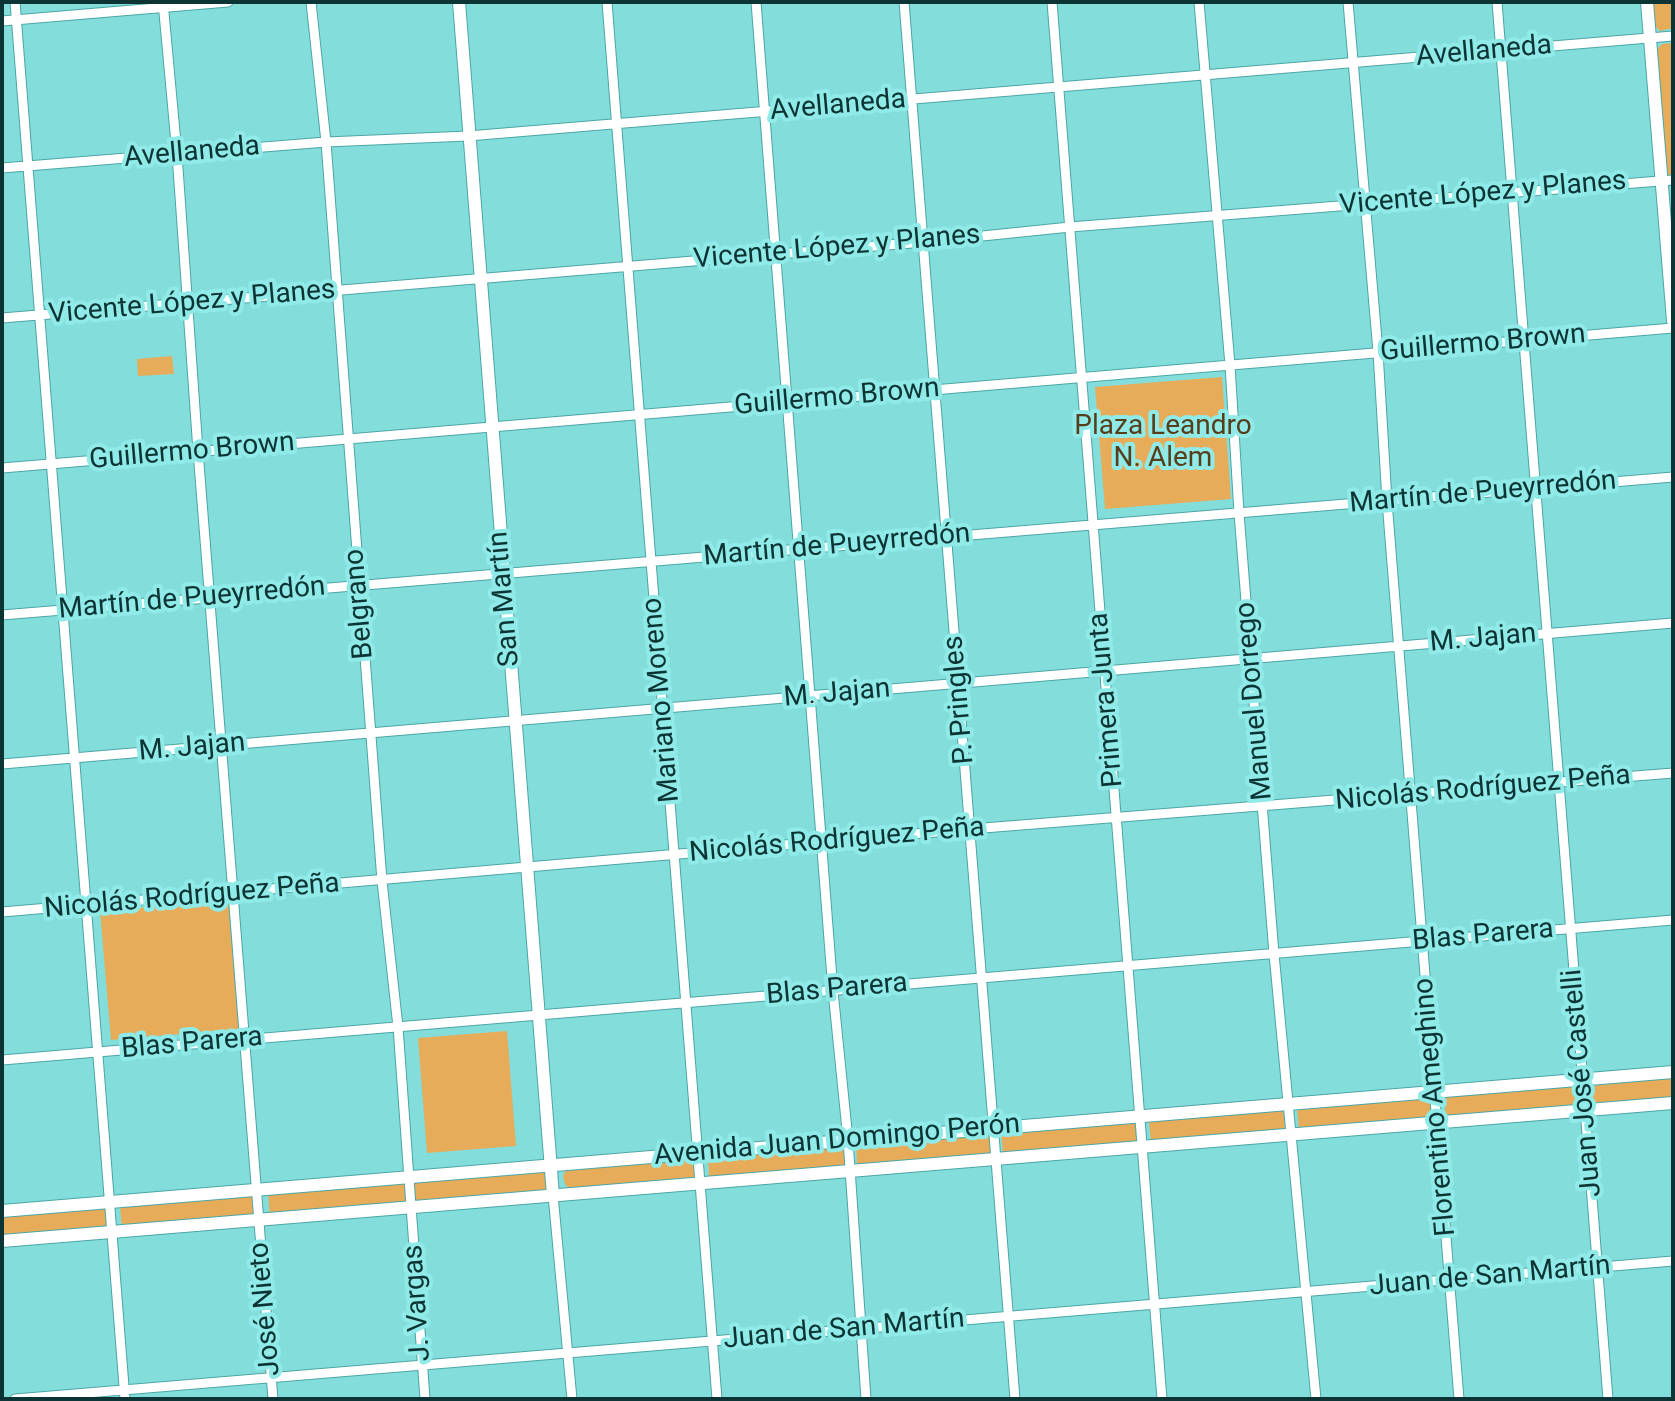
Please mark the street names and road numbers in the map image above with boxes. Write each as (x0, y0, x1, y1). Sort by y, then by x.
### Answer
street label: Avellaneda (1415, 29, 1553, 75)
street label: Avellaneda (769, 83, 907, 129)
street label: Avellaneda (123, 130, 261, 176)
street label: Vicente López y Planes (1338, 165, 1628, 223)
street label: Vicente López y Planes (692, 219, 982, 277)
street label: Vicente López y Planes (47, 274, 337, 332)
street label: Guillermo Brown (1379, 318, 1587, 370)
street label: Guillermo Brown (733, 372, 941, 424)
street label: Guillermo Brown (88, 426, 296, 478)
street label: Martín de Pueyrredón (1348, 465, 1618, 521)
street label: Martín de Pueyrredón (702, 518, 972, 574)
street label: San Martín (482, 530, 528, 668)
street label: Belgrano (338, 548, 382, 660)
street label: Martín de Pueyrredón (57, 571, 327, 627)
street label: Mariano Moreno (636, 596, 688, 804)
street label: Manuel Dorrego (1230, 601, 1280, 801)
street label: Primera Junta (1083, 611, 1131, 789)
street label: M. Jajan (1428, 618, 1538, 660)
street label: P. Pringles (938, 634, 982, 766)
street label: M. Jajan (782, 673, 892, 715)
street label: M. Jajan (137, 727, 247, 769)
street label: Nicolás Rodríguez Peña (1334, 759, 1632, 819)
street label: Nicolás Rodríguez Peña (688, 811, 986, 871)
street label: Nicolás Rodríguez Peña (43, 867, 341, 927)
street label: Blas Parera (1411, 913, 1555, 959)
street label: Blas Parera (765, 967, 909, 1013)
street label: Juan José Castelli (1556, 968, 1610, 1198)
street label: Florentino Ameghino (1408, 976, 1464, 1238)
street label: Blas Parera (120, 1021, 264, 1067)
street label: Avenida Juan Domingo Perón (653, 1108, 1021, 1174)
street label: José Nieto (243, 1241, 289, 1377)
street label: J. Vargas (397, 1244, 439, 1362)
street label: Juan de San Martín (1368, 1250, 1612, 1304)
street label: Juan de San Martín (722, 1303, 966, 1357)

